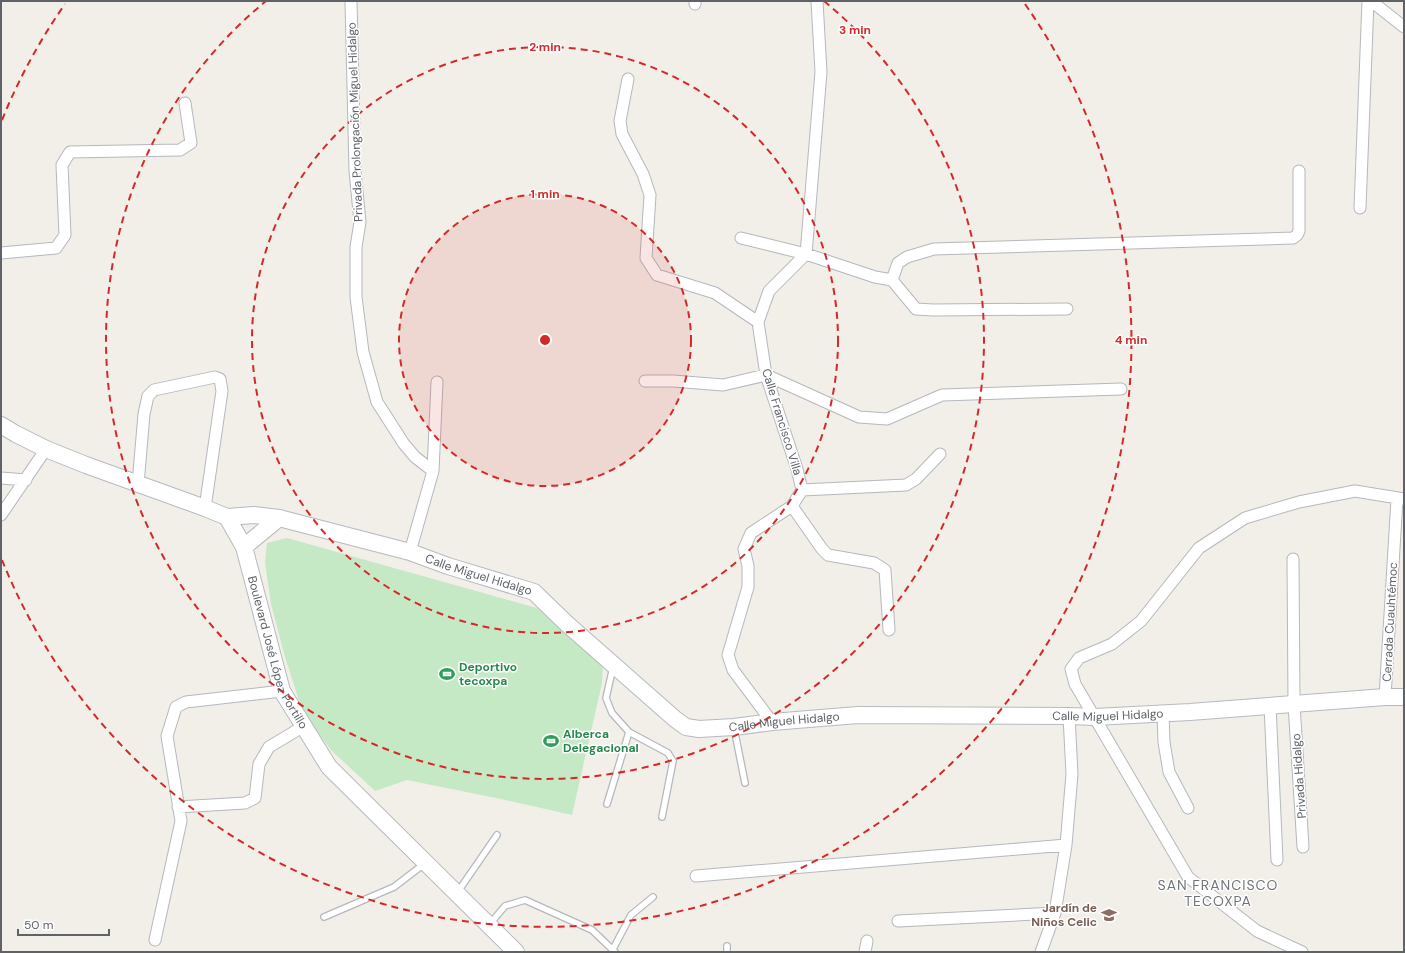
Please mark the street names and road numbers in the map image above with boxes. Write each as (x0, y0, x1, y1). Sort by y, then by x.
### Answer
street label: Privada Prolongación Miguel Hidalgo (344, 22, 366, 222)
street label: Calle Francisco Villa (758, 367, 806, 477)
street label: Calle Miguel Hidalgo (423, 550, 534, 599)
street label: Cerrada Cuauhtémoc (1379, 562, 1401, 682)
street label: Boulevard José López Portillo (244, 574, 311, 732)
street label: Calle Miguel Hidalgo (1052, 705, 1164, 725)
street label: Calle Miguel Hidalgo (728, 709, 840, 735)
street label: Privada Hidalgo (1288, 733, 1310, 819)

